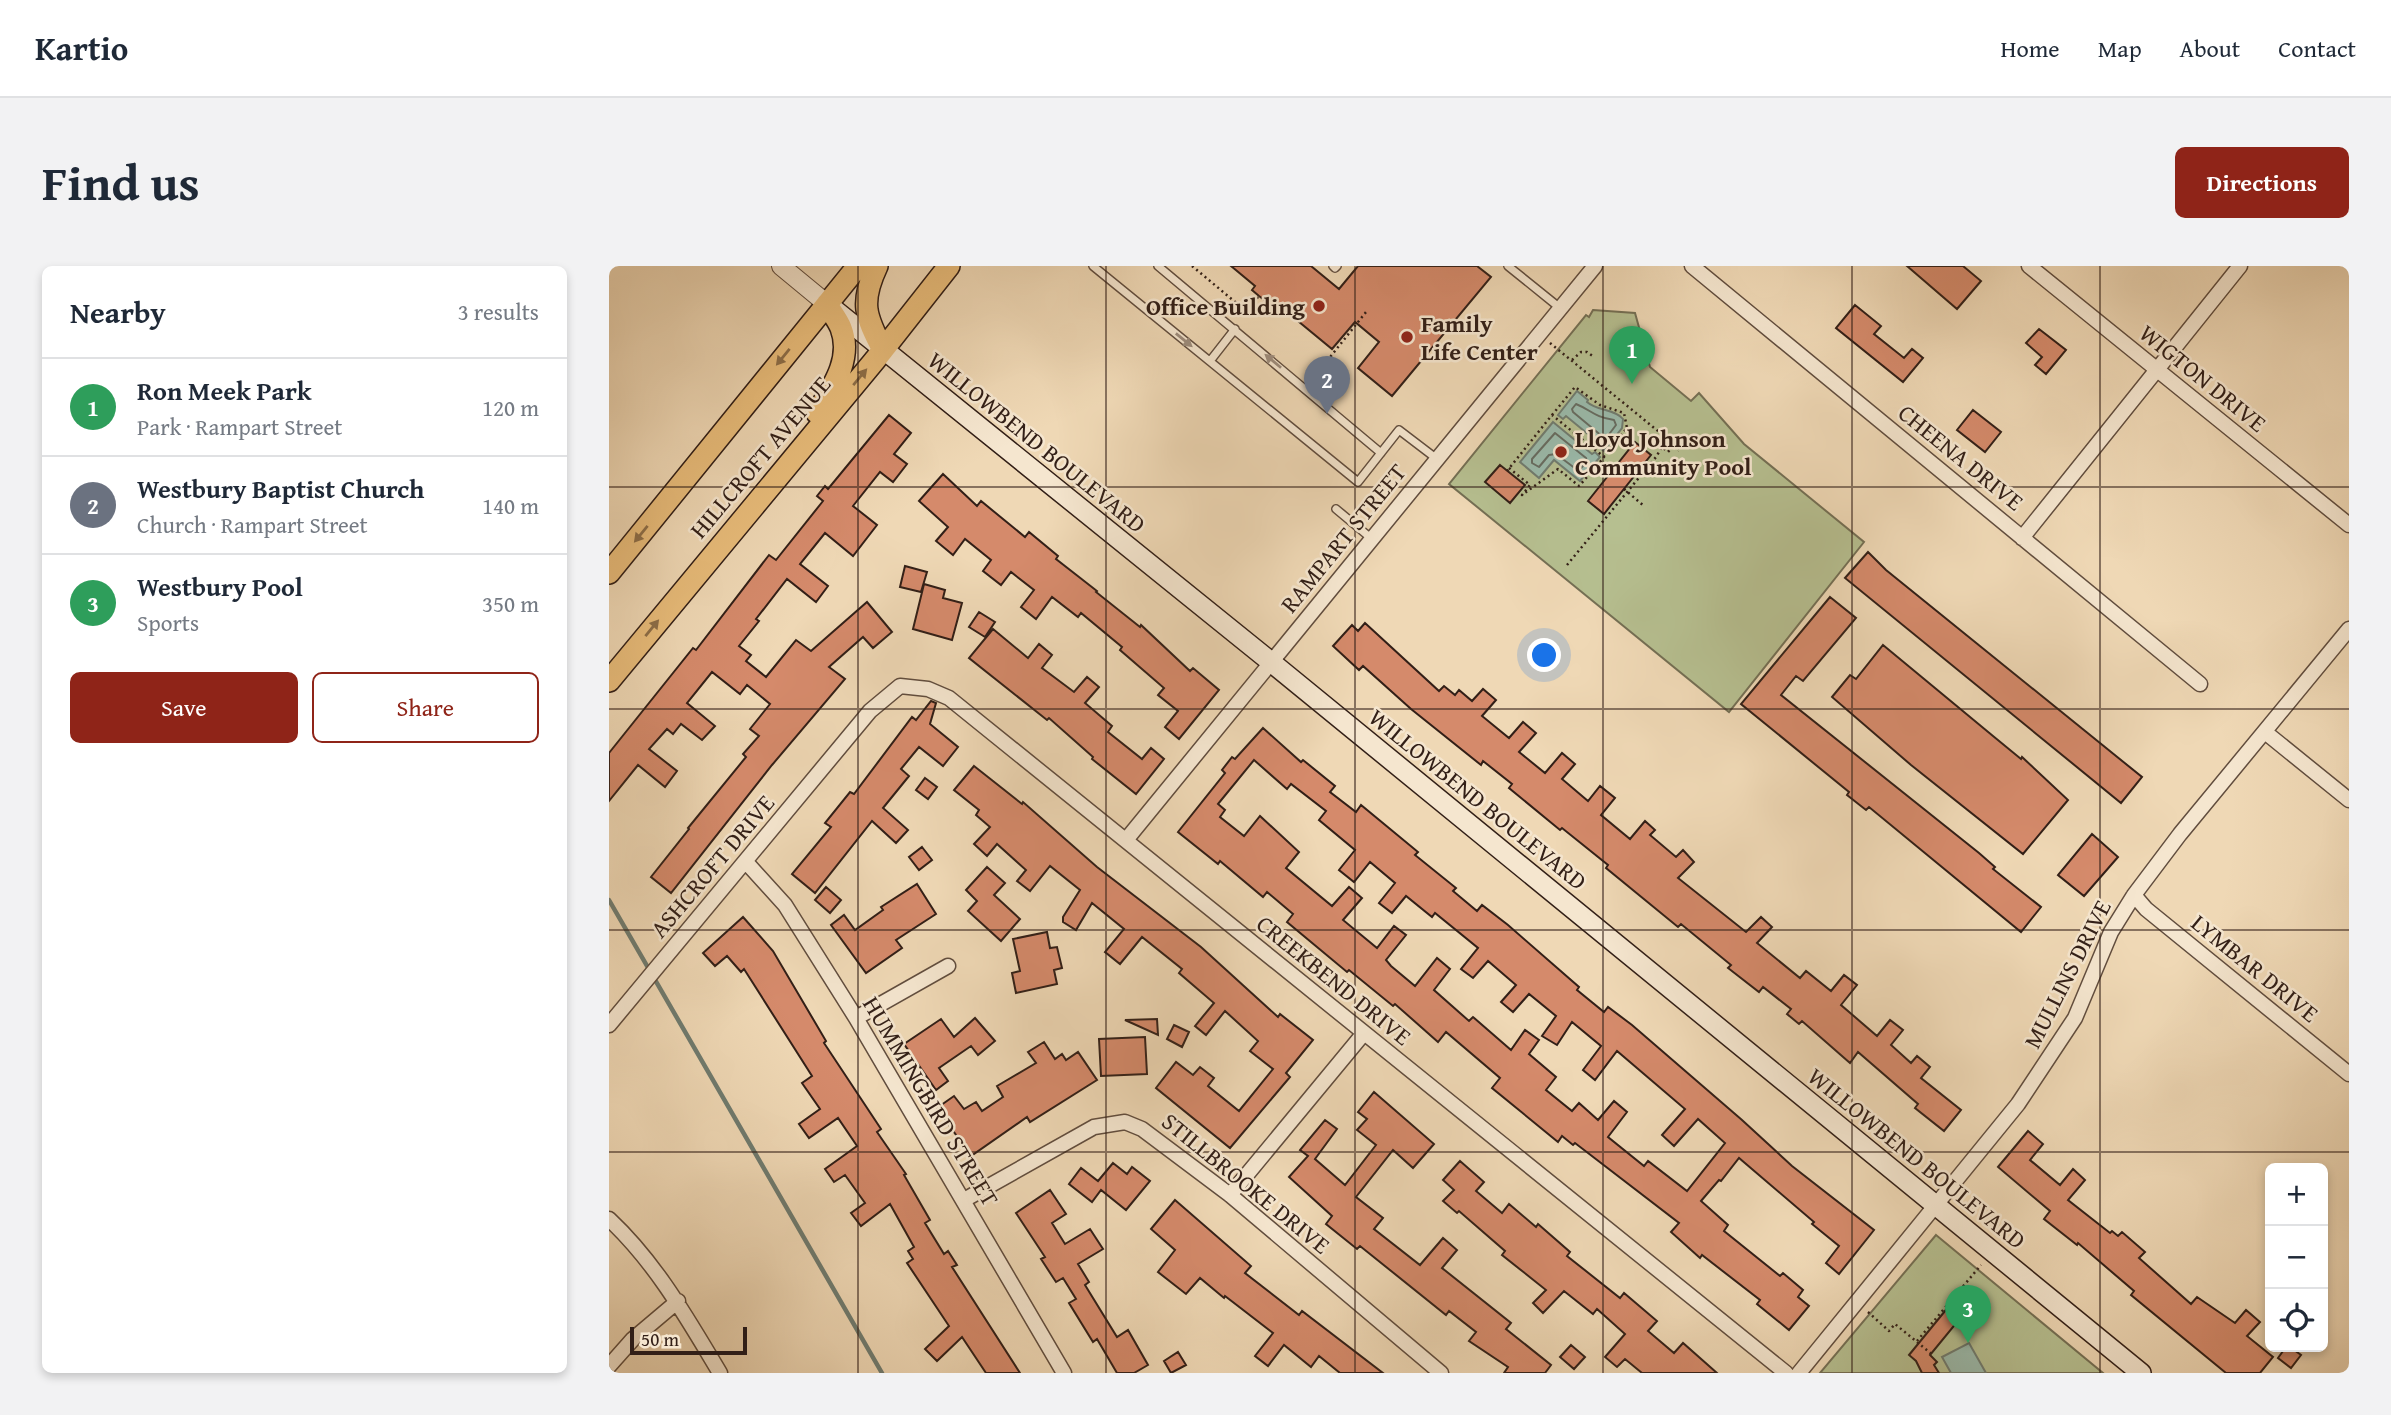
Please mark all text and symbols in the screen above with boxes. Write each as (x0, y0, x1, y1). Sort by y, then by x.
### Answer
text: Kartio (35, 24, 128, 72)
text: Home (2001, 31, 2060, 66)
text: Map (2098, 31, 2142, 66)
text: About (2180, 31, 2240, 66)
text: Contact (2278, 31, 2356, 66)
text: Find us (42, 146, 200, 218)
button: Directions (2175, 147, 2349, 218)
place label: Office Building (1146, 289, 1305, 324)
text: Nearby (70, 290, 166, 334)
text: 3 results (458, 295, 539, 328)
marker: Office Building (1311, 298, 1327, 314)
place label: Family Life Center (1421, 306, 1538, 369)
street label: WIGTON DRIVE (2132, 316, 2274, 440)
pin: 1 (1609, 326, 1655, 384)
marker: Family Life Center (1399, 329, 1415, 345)
one-way arrow (1175, 333, 1193, 348)
street label: WILLOWBEND BOULEVARD (920, 343, 1154, 541)
one-way arrow (776, 347, 791, 365)
one-way arrow (1264, 354, 1282, 369)
pin: 2 (1304, 356, 1350, 414)
street label: HILLCROFT AVENUE (681, 368, 839, 546)
one-way arrow (852, 369, 867, 386)
text: Ron Meek Park (137, 371, 312, 410)
text: 1 (87, 391, 99, 424)
text: 120 m (482, 391, 539, 424)
street label: CHEENA DRIVE (1891, 395, 2031, 519)
text: Park · Rampart Street (137, 410, 342, 443)
place label: Lloyd Johnson Community Pool (1575, 421, 1752, 484)
marker: Lloyd Johnson Community Pool (1553, 444, 1569, 460)
street label: RAMPART STREET (1272, 456, 1414, 620)
text: Westbury Baptist Church (137, 469, 424, 508)
text: 2 (87, 489, 99, 522)
text: 140 m (482, 489, 539, 522)
text: Church · Rampart Street (137, 508, 368, 541)
one-way arrow (633, 524, 648, 542)
text: Westbury Pool (137, 567, 303, 606)
text: 3 (87, 587, 99, 620)
text: 350 m (482, 587, 539, 620)
text: Sports (137, 606, 199, 639)
one-way arrow (645, 619, 660, 637)
your location (1527, 638, 1561, 672)
button: Save (70, 672, 298, 743)
button: Share (312, 672, 539, 743)
street label: WILLOWBEND BOULEVARD (1361, 700, 1595, 898)
street label: ASHCROFT DRIVE (641, 787, 783, 945)
street label: MULLINS DRIVE (2014, 894, 2120, 1054)
street label: LYMBAR DRIVE (2184, 906, 2326, 1030)
street label: CREEKBEND DRIVE (1249, 907, 1419, 1053)
street label: HUMMINGBIRD STREET (854, 989, 1008, 1213)
street label: WILLOWBEND BOULEVARD (1800, 1059, 2034, 1257)
street label: STILLBROOKE DRIVE (1154, 1104, 1338, 1262)
map controls (2265, 1163, 2328, 1352)
button: + (2265, 1163, 2328, 1226)
button: − (2265, 1226, 2328, 1289)
pin: 3 (1945, 1285, 1991, 1343)
button: locate (2265, 1289, 2328, 1352)
scale bar (630, 1324, 747, 1356)
text: 50 m (641, 1325, 679, 1353)

